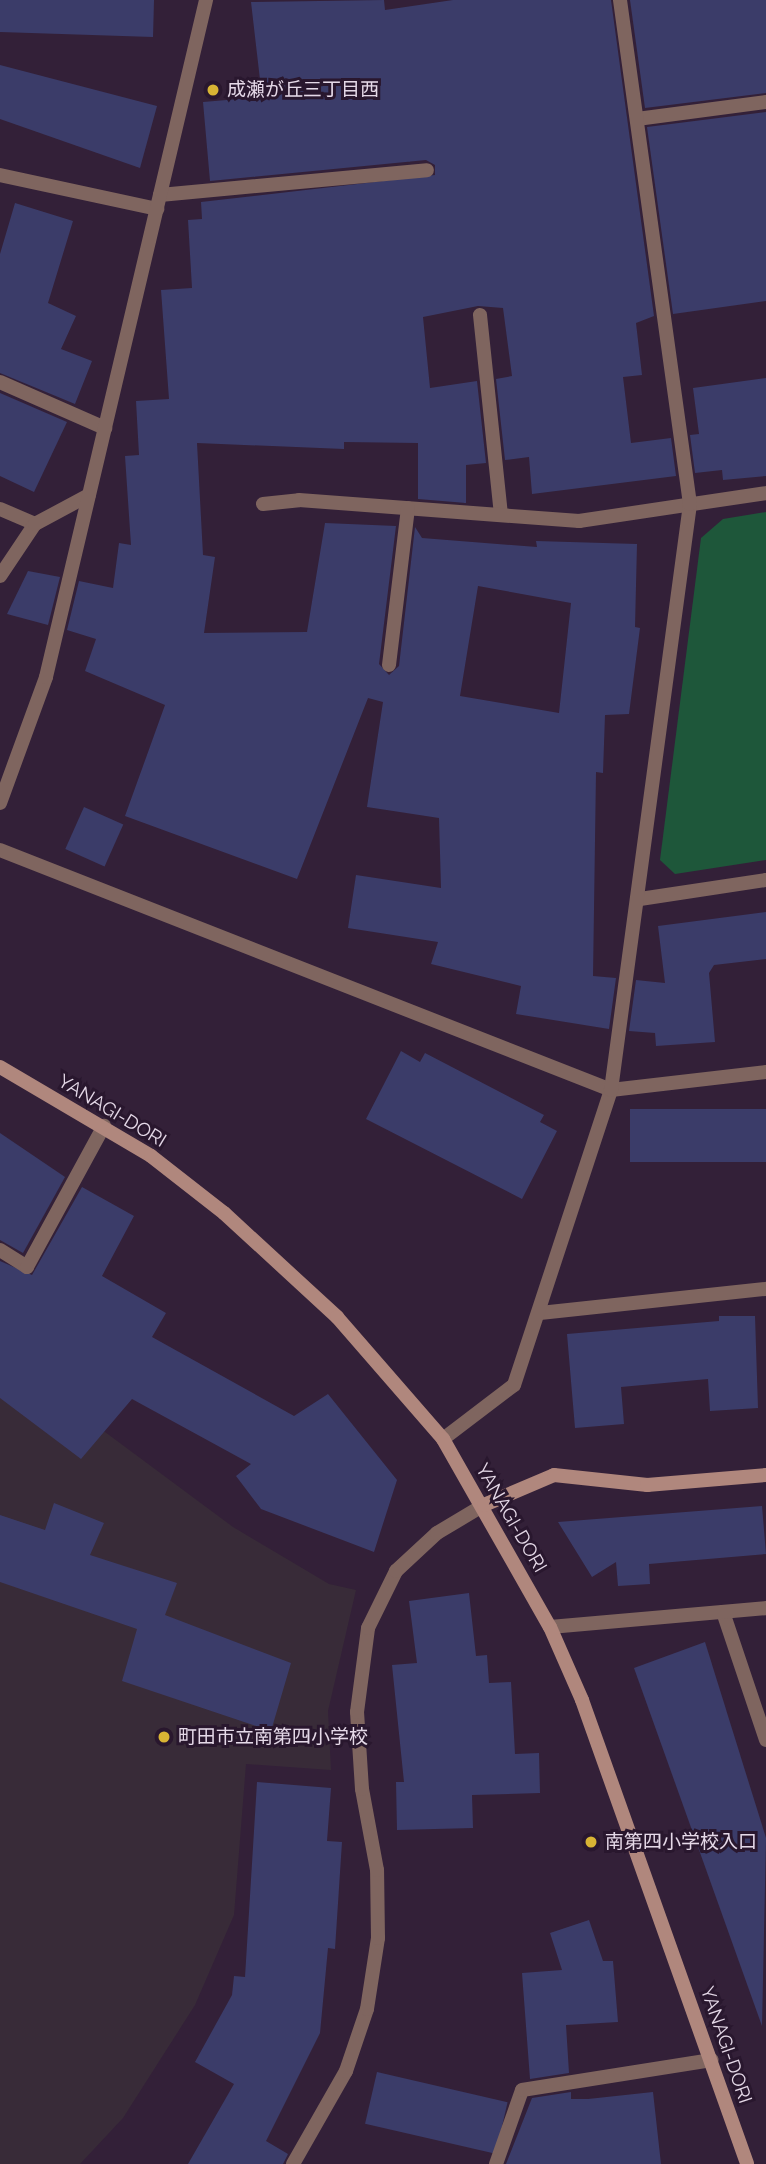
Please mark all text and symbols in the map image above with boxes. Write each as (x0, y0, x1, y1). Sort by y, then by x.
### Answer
place label: 成瀬が丘三丁目西 (227, 79, 379, 101)
marker: 成瀬が丘三丁目西 (205, 82, 221, 98)
street label: YANAGI-DORI (54, 1070, 170, 1152)
street label: YANAGI-DORI (471, 1459, 551, 1577)
place label: 町田市立南第四小学校 (178, 1726, 368, 1748)
marker: 町田市立南第四小学校 (156, 1729, 172, 1745)
place label: 南第四小学校入口 (605, 1831, 757, 1853)
marker: 南第四小学校入口 (583, 1834, 599, 1850)
street label: YANAGI-DORI (695, 1984, 757, 2106)

